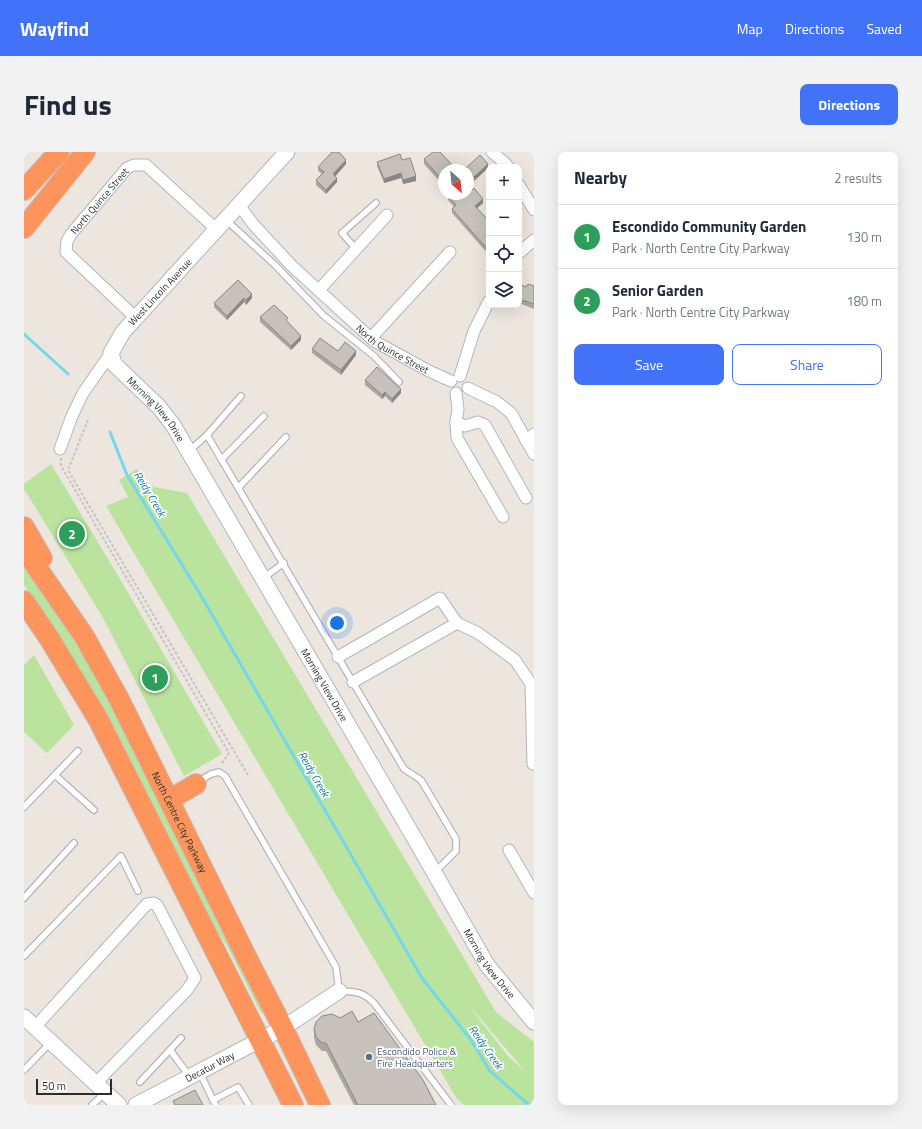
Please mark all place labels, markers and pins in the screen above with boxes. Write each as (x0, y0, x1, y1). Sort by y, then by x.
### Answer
pin: 2 (59, 519, 85, 549)
pin: 1 (142, 663, 168, 693)
place label: Escondido Police & Fire Headquarters (377, 1044, 457, 1071)
marker: Escondido Police & Fire Headquarters (364, 1052, 374, 1062)

